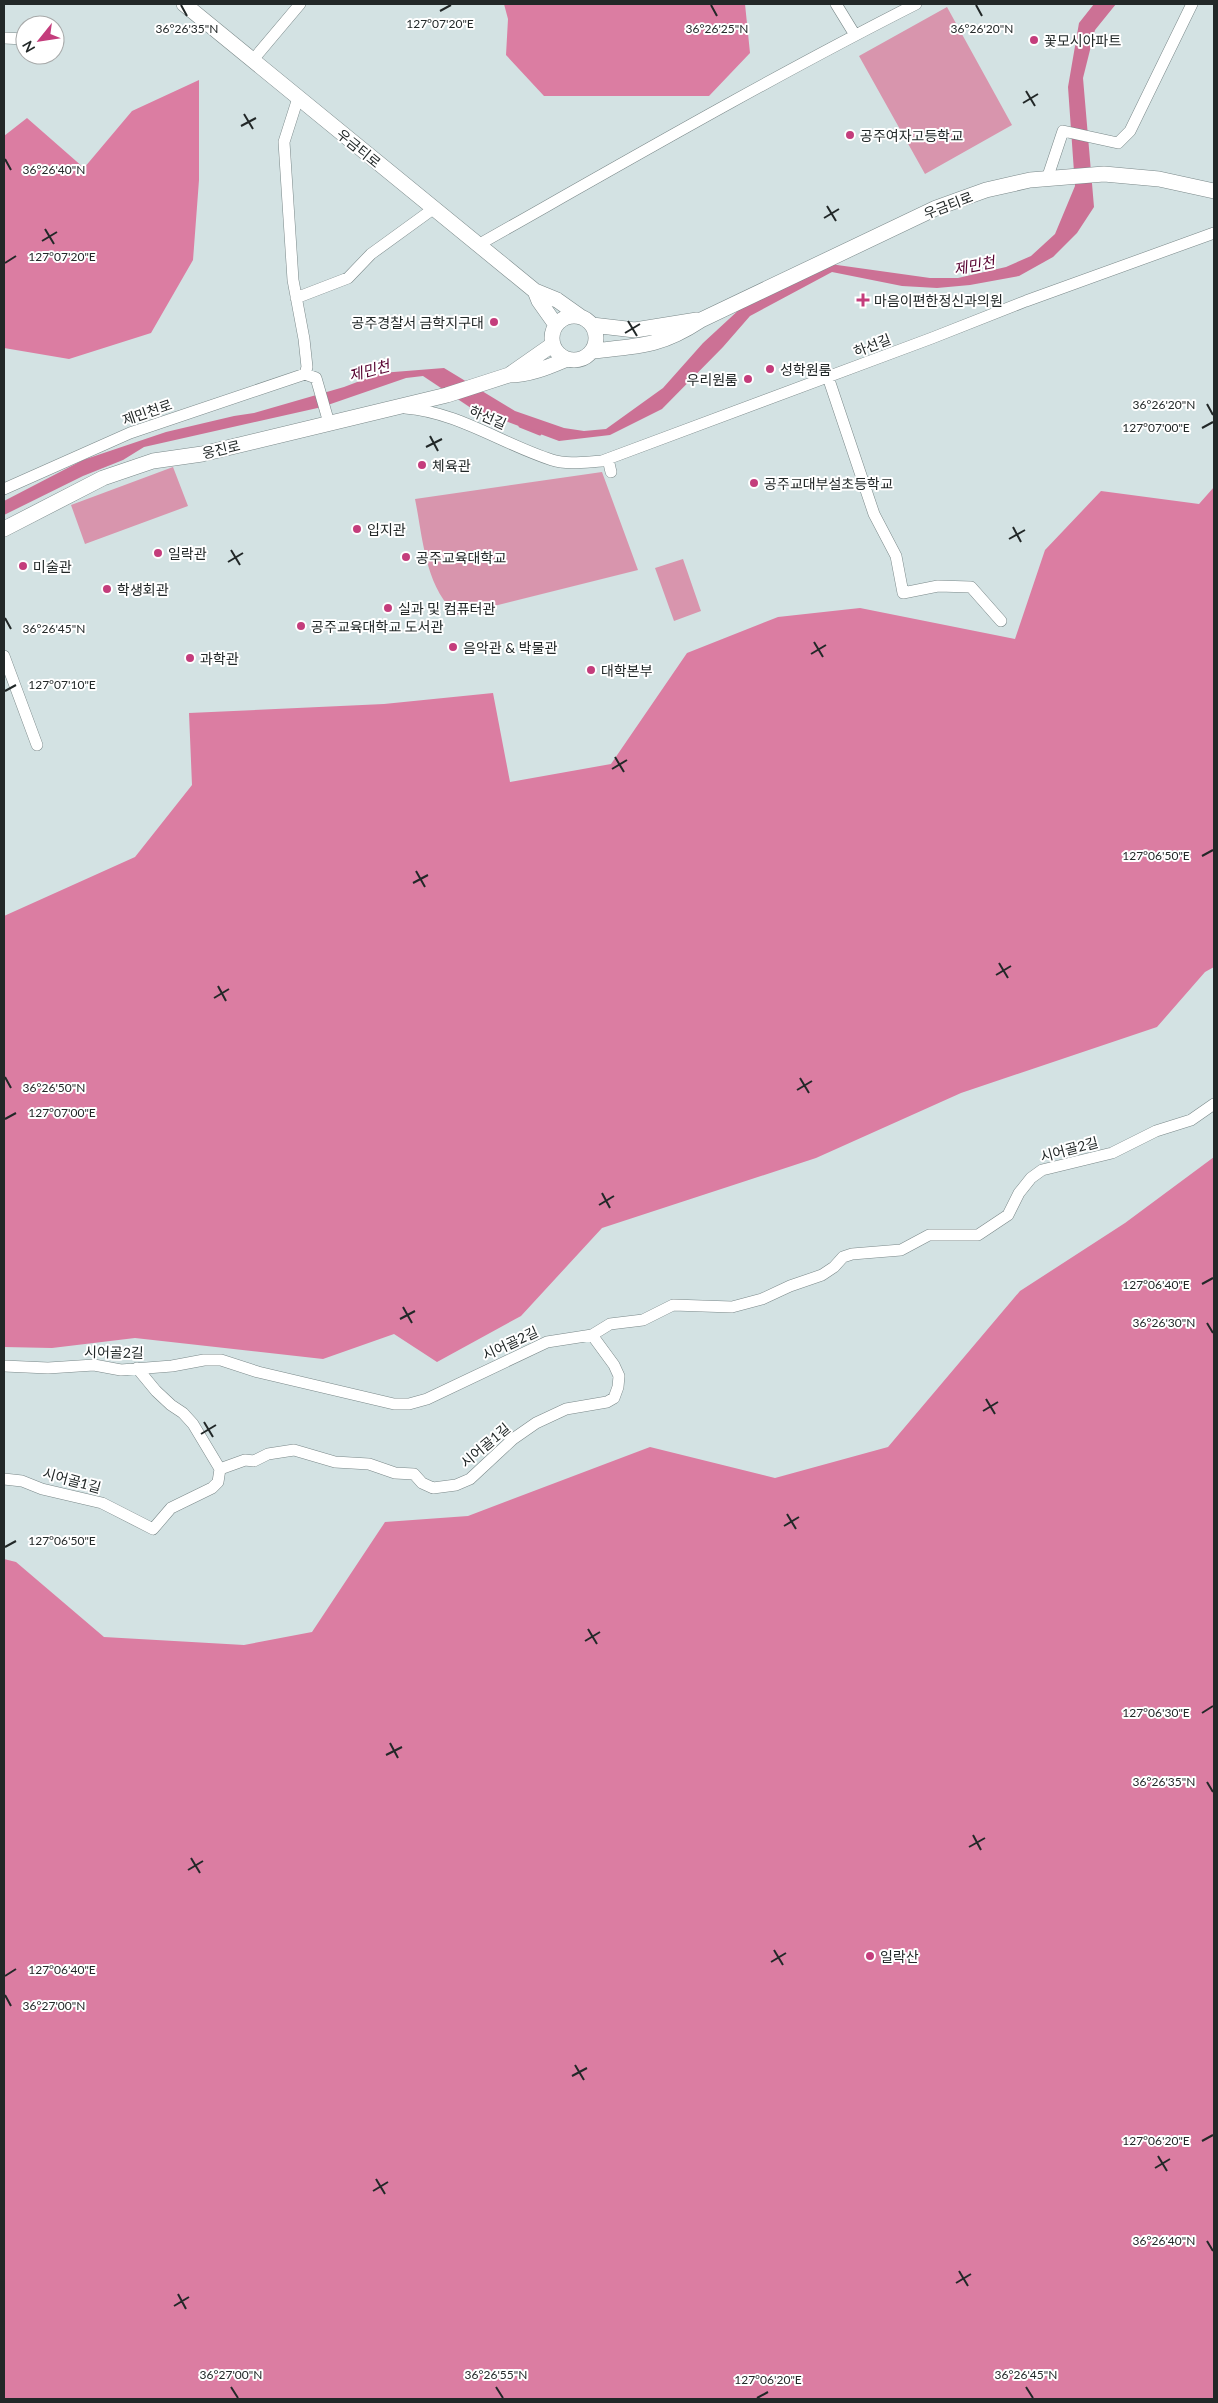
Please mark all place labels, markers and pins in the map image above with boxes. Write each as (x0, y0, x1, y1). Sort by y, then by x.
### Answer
place label: 꽃모시아파트 (1044, 32, 1121, 49)
marker: 꽃모시아파트 (1028, 34, 1040, 46)
place label: 공주여자고등학교 (860, 127, 963, 144)
marker: 공주여자고등학교 (844, 129, 856, 141)
place label: 마음이편한정신과의원 (874, 292, 1003, 309)
marker: 마음이편한정신과의원 (856, 293, 870, 307)
place label: 공주경찰서 금학지구대 (352, 314, 484, 331)
marker: 공주경찰서 금학지구대 (488, 316, 500, 328)
place label: 성학원룸 (780, 361, 832, 378)
marker: 성학원룸 (764, 363, 776, 375)
place label: 우리원룸 (686, 371, 738, 388)
marker: 우리원룸 (742, 373, 754, 385)
place label: 체육관 (432, 457, 471, 474)
marker: 체육관 (416, 459, 428, 471)
place label: 공주교대부설초등학교 (764, 475, 893, 492)
marker: 공주교대부설초등학교 (748, 477, 760, 489)
place label: 입지관 (367, 521, 406, 538)
marker: 입지관 (351, 523, 363, 535)
place label: 일락관 (168, 545, 207, 562)
marker: 일락관 (152, 547, 164, 559)
place label: 공주교육대학교 (416, 549, 506, 566)
marker: 공주교육대학교 (400, 551, 412, 563)
place label: 미술관 (33, 558, 72, 575)
marker: 미술관 (17, 560, 29, 572)
place label: 학생회관 (117, 581, 169, 598)
marker: 학생회관 (101, 583, 113, 595)
place label: 실과 및 컴퓨터관 (398, 600, 495, 617)
marker: 실과 및 컴퓨터관 (382, 602, 394, 614)
place label: 공주교육대학교 도서관 (311, 618, 444, 635)
marker: 공주교육대학교 도서관 (295, 620, 307, 632)
place label: 음악관 & 박물관 (463, 639, 558, 656)
marker: 음악관 & 박물관 (447, 641, 459, 653)
place label: 과학관 (200, 650, 239, 667)
marker: 과학관 (184, 652, 196, 664)
place label: 대학본부 (601, 662, 653, 679)
marker: 대학본부 (585, 664, 597, 676)
place label: 일락산 (880, 1948, 919, 1965)
marker: 일락산 (864, 1950, 876, 1962)

